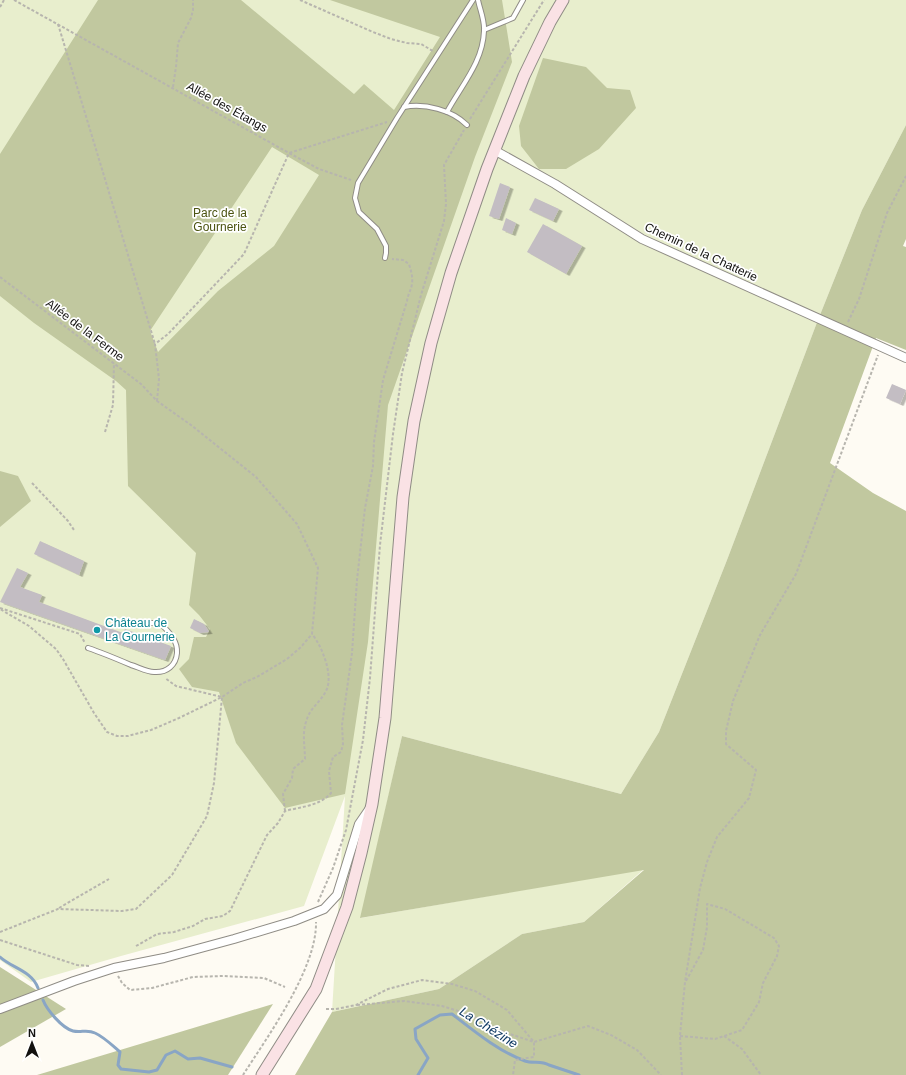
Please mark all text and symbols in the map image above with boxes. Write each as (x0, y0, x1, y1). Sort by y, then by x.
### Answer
street label: Allée des Étangs (184, 78, 270, 135)
park label: Parc de la Gournerie (193, 206, 247, 234)
street label: Chemin de la Chatterie (642, 220, 760, 284)
street label: Allée de la Ferme (43, 296, 127, 364)
place label: Château de La Gournerie (105, 616, 175, 644)
marker: Château de La Gournerie (92, 625, 102, 635)
water label: La Chézine (457, 1004, 521, 1051)
north arrow (12, 1023, 52, 1063)
text: N (28, 1027, 36, 1039)

